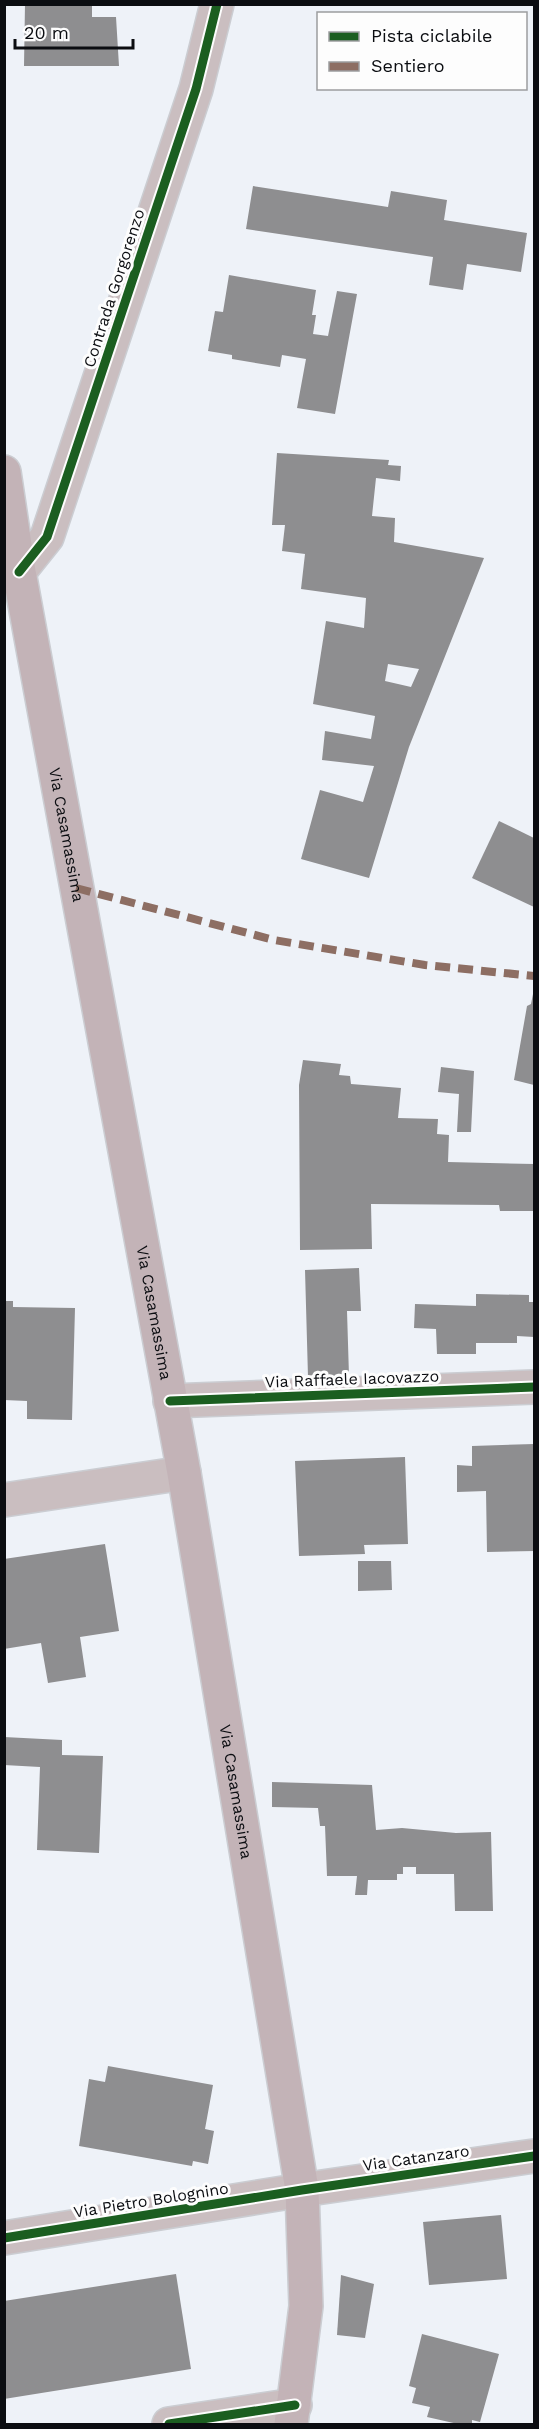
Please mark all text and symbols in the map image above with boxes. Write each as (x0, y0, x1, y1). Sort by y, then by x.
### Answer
scale bar (15, 12, 134, 50)
legend (317, 12, 527, 90)
text: 20 m (24, 22, 69, 43)
text: Pista ciclabile (371, 25, 492, 46)
text: Sentiero (371, 55, 445, 76)
street label: Contrada Gorgorenzo (79, 206, 149, 370)
street label: Via Casamassima (45, 766, 89, 903)
street label: Via Casamassima (133, 1244, 176, 1381)
street label: Via Raffaele Iacovazzo (265, 1366, 439, 1392)
street label: Via Casamassima (216, 1723, 257, 1860)
street label: Via Catanzaro (361, 2141, 471, 2175)
street label: Via Pietro Bolognino (72, 2178, 230, 2222)

